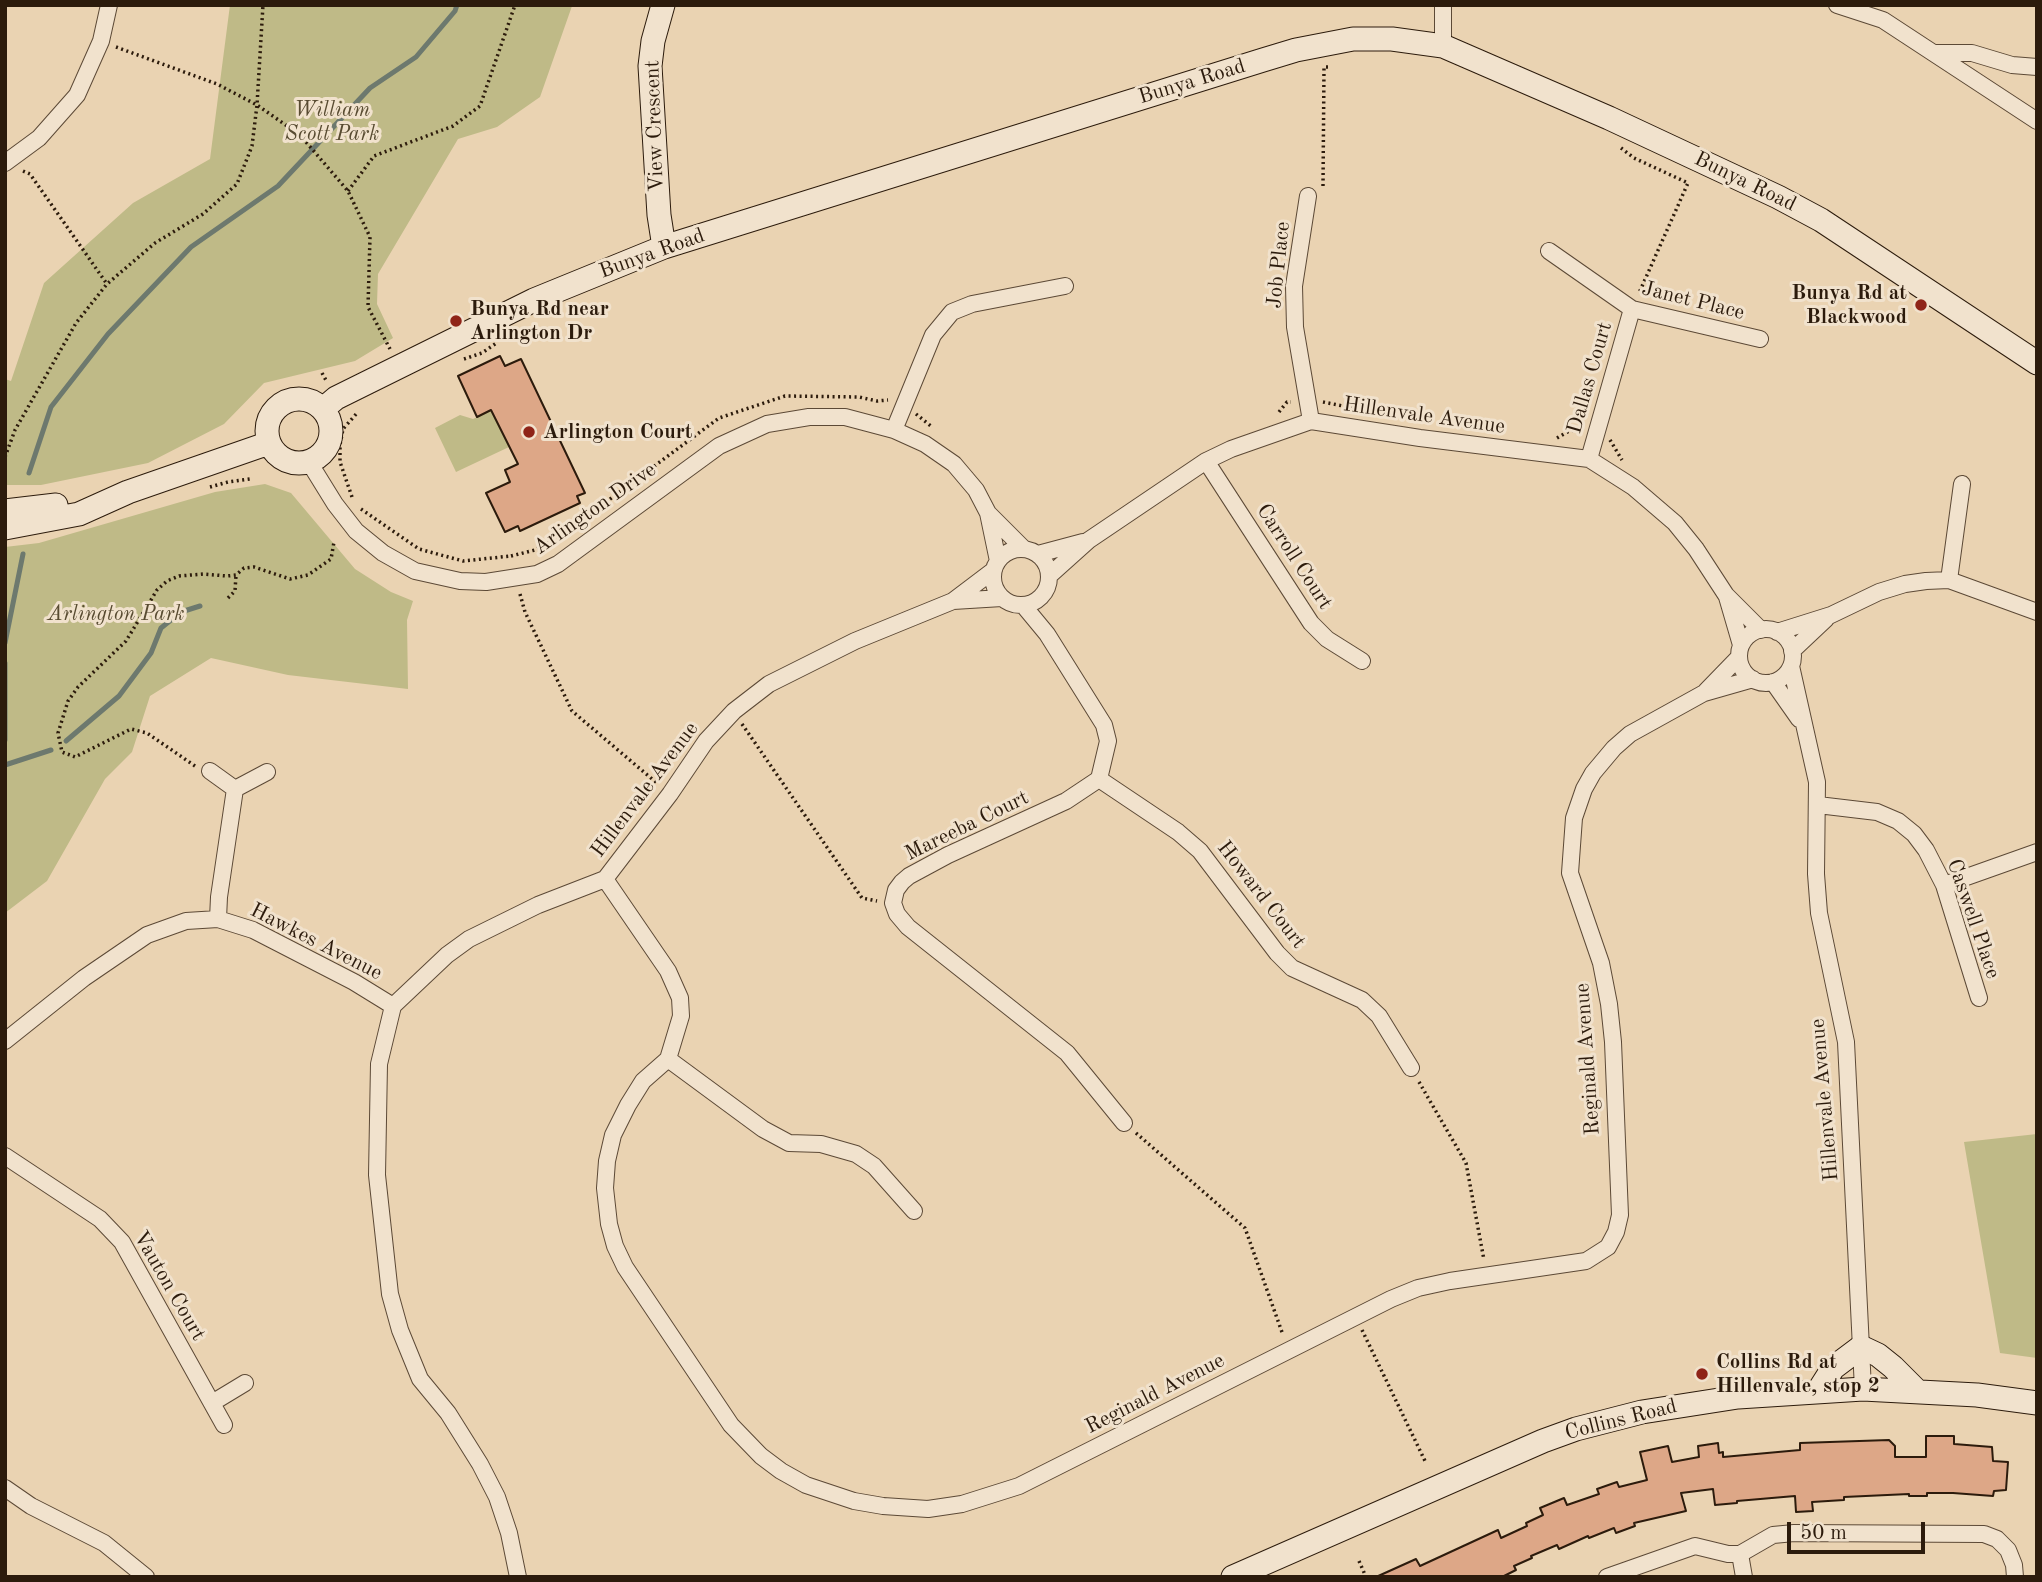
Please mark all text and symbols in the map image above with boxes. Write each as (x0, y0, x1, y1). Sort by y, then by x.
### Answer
street label: Bunya Road (1135, 54, 1249, 110)
street label: View Crescent (640, 60, 670, 192)
park label: William Scott Park (285, 97, 379, 147)
street label: Bunya Road (1690, 146, 1800, 218)
street label: Job Place (1262, 220, 1296, 310)
street label: Bunya Road (596, 223, 708, 285)
street label: Janet Place (1639, 276, 1747, 326)
place label: Bunya Rd at Blackwood (1791, 280, 1907, 330)
place label: Bunya Rd near Arlington Dr (470, 296, 609, 346)
marker: Bunya Rd at Blackwood (1913, 297, 1929, 313)
marker: Bunya Rd near Arlington Dr (448, 313, 464, 329)
street label: Dallas Court (1562, 319, 1618, 437)
street label: Hillenvale Avenue (1341, 392, 1507, 440)
place label: Arlington Court (543, 419, 692, 445)
marker: Arlington Court (521, 424, 537, 440)
street label: Arlington Drive (529, 457, 661, 561)
street label: Carroll Court (1250, 499, 1338, 615)
park label: Arlington Park (47, 601, 185, 627)
street label: Hillenvale Avenue (586, 717, 704, 863)
street label: Mareeba Court (901, 785, 1033, 867)
street label: Howard Court (1211, 836, 1311, 954)
street label: Caswell Place (1941, 856, 2005, 982)
street label: Hawkes Avenue (246, 898, 386, 986)
street label: Reginald Avenue (1570, 982, 1606, 1136)
street label: Hillenvale Avenue (1805, 1018, 1845, 1182)
street label: Vauton Court (127, 1227, 211, 1345)
street label: Reginald Avenue (1081, 1348, 1229, 1440)
place label: Collins Rd at Hillenvale, stop 2 (1716, 1349, 1880, 1399)
marker: Collins Rd at Hillenvale, stop 2 (1694, 1366, 1710, 1382)
street label: Collins Road (1562, 1394, 1680, 1446)
scale bar (1790, 1508, 1928, 1552)
text: 50 m (1800, 1523, 1847, 1544)

